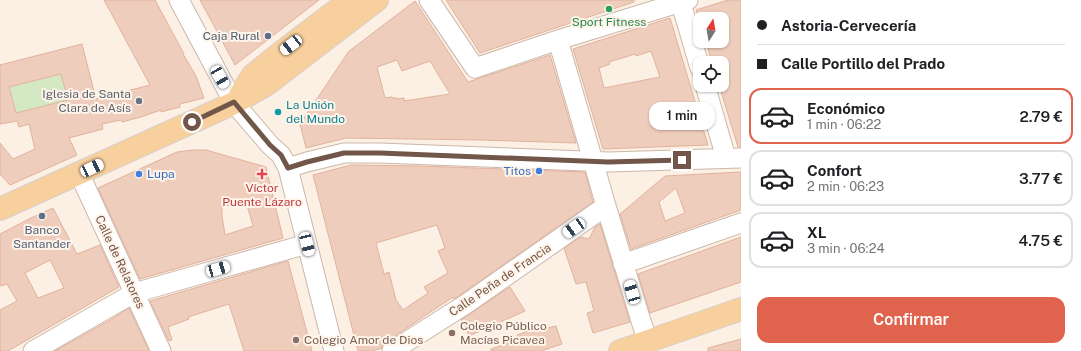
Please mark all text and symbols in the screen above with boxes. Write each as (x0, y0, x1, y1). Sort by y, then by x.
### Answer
marker: Sport Fitness (604, 4, 614, 14)
north arrow (693, 12, 729, 48)
map controls (693, 12, 729, 92)
place label: Sport Fitness (572, 15, 646, 29)
text: Astoria-Cervecería (781, 17, 916, 34)
place label: Caja Rural (203, 29, 260, 43)
marker: Caja Rural (263, 31, 273, 41)
car (278, 33, 304, 57)
text: Calle Portillo del Prado (781, 55, 945, 72)
button: locate (693, 56, 729, 92)
car (209, 64, 231, 90)
place label: Iglesia de Santa Clara de Asís (42, 87, 131, 115)
marker: Iglesia de Santa Clara de Asís (134, 96, 144, 106)
place label: La Unión del Mundo (286, 98, 345, 126)
icon: car (759, 98, 795, 134)
text: Económico (807, 100, 885, 117)
callout: 1 min (649, 102, 715, 130)
marker: La Unión del Mundo (273, 107, 283, 117)
text: 1 min (667, 108, 697, 123)
text: 2.79 € (1019, 108, 1063, 125)
route start (183, 113, 201, 131)
text: 1 min · 06:22 (807, 117, 881, 132)
route end (673, 151, 691, 169)
car (79, 157, 105, 179)
icon: car (759, 160, 795, 196)
text: Confort (807, 162, 862, 179)
place label: Titos (504, 164, 531, 178)
marker: Titos (534, 166, 544, 176)
place label: Lupa (147, 167, 175, 181)
marker: Lupa (134, 169, 144, 179)
marker: Víctor Puente Lázaro (257, 169, 267, 179)
text: 3.77 € (1019, 170, 1063, 187)
text: 2 min · 06:23 (807, 179, 884, 194)
place label: Víctor Puente Lázaro (222, 181, 302, 209)
marker: Banco Santander (37, 211, 47, 221)
street label: Calle de Relatores (92, 213, 148, 311)
car (561, 216, 587, 240)
icon: car (759, 222, 795, 258)
place label: Banco Santander (13, 223, 71, 251)
text: XL (807, 224, 826, 241)
car (298, 231, 316, 257)
text: 4.75 € (1019, 232, 1063, 249)
street label: Calle Peña de Francia (446, 241, 554, 319)
text: 3 min · 06:24 (807, 241, 885, 256)
car (205, 260, 231, 278)
car (623, 279, 641, 305)
button: Confirmar (757, 297, 1065, 343)
place label: Colegio Público Macías Picavea (460, 319, 547, 347)
marker: Colegio Público Macías Picavea (447, 328, 457, 338)
place label: Colegio Amor de Dios (304, 333, 423, 347)
marker: Colegio Amor de Dios (291, 335, 301, 345)

